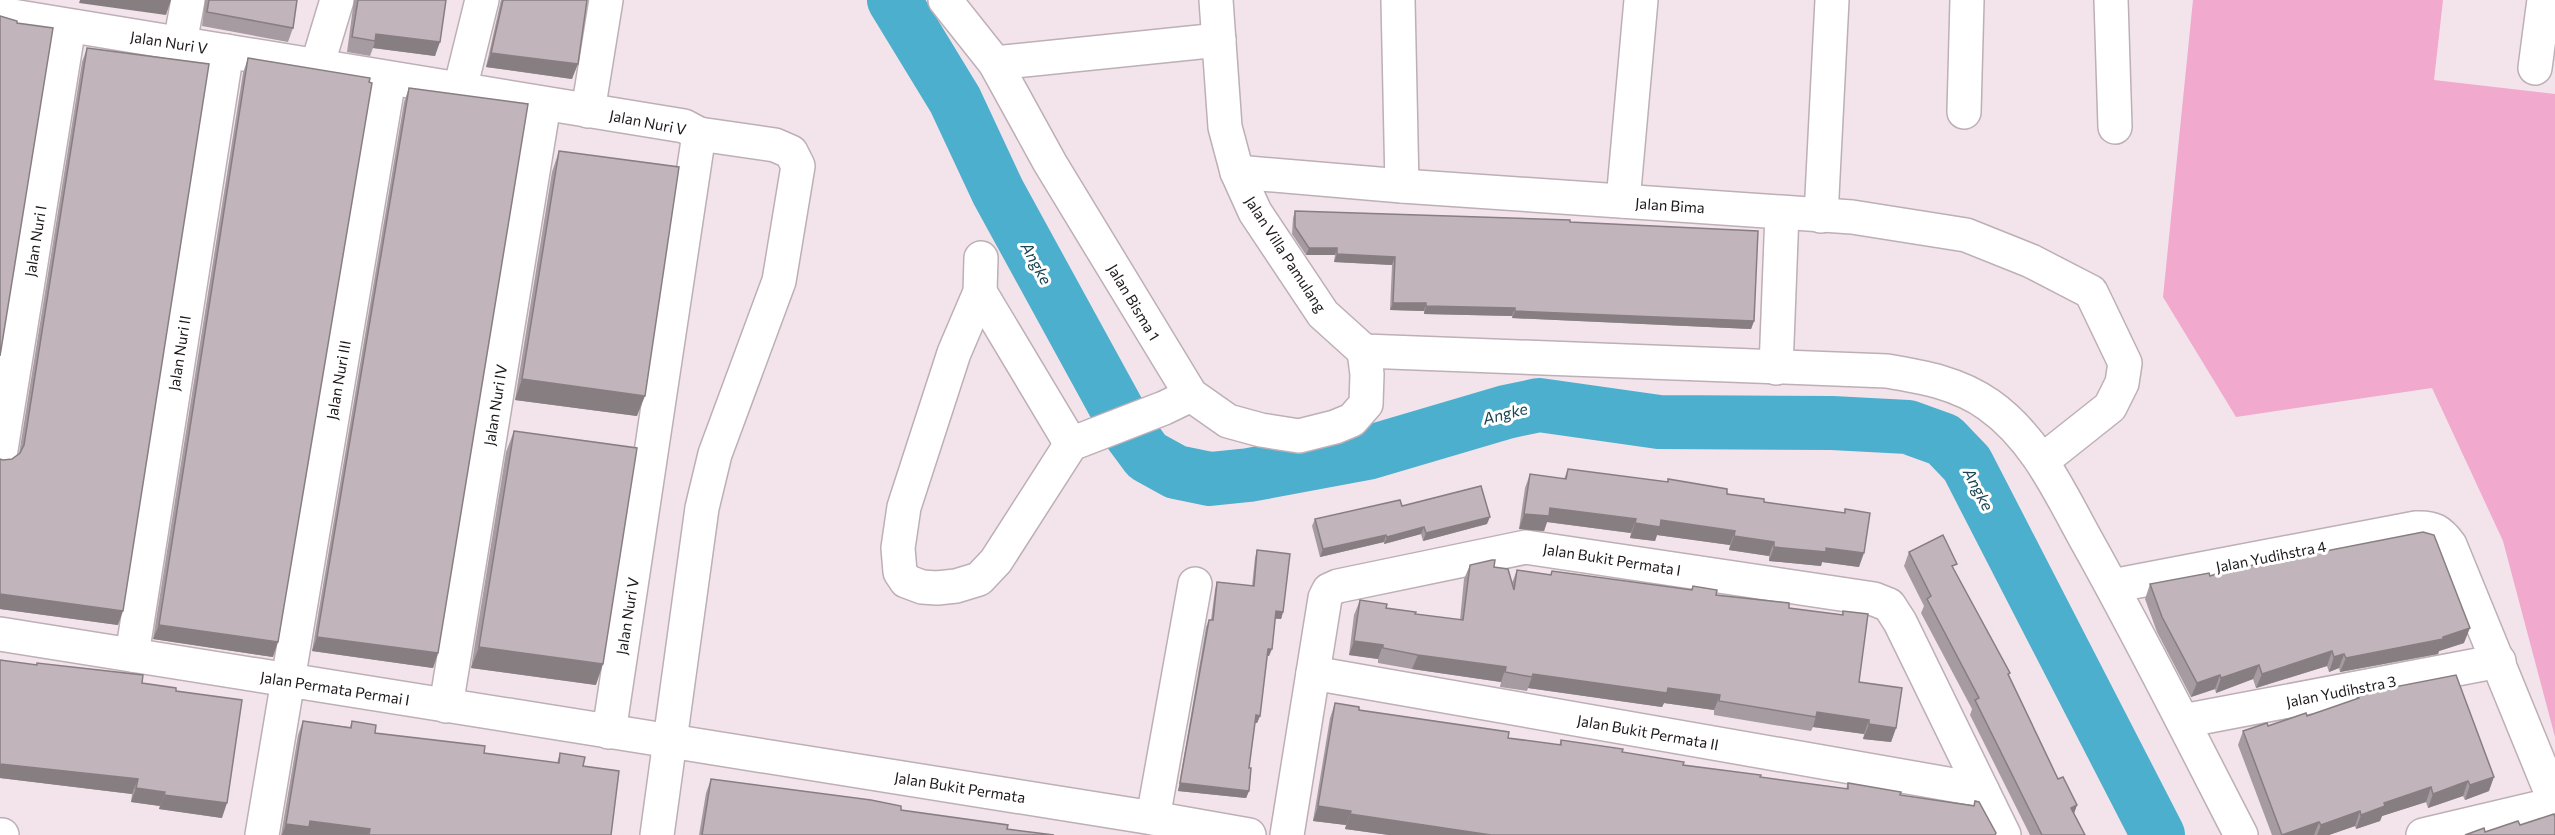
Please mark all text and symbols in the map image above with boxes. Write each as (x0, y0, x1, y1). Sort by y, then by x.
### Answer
street label: Jalan Nuri V (129, 27, 209, 57)
street label: Jalan Nuri V (608, 106, 688, 138)
street label: Jalan Villa Pamulang (1242, 193, 1330, 315)
street label: Jalan Bima (1635, 194, 1705, 216)
street label: Jalan Nuri I (20, 204, 50, 278)
water label: Angke (1017, 238, 1057, 288)
street label: Jalan Bisma 1 (1104, 261, 1164, 343)
street label: Jalan Nuri II (164, 314, 194, 392)
street label: Jalan Nuri III (322, 339, 354, 421)
street label: Jalan Nuri IV (480, 363, 510, 447)
water label: Angke (1480, 398, 1530, 428)
water label: Angke (1959, 464, 1998, 514)
street label: Jalan Yudihstra 4 (2214, 536, 2328, 576)
street label: Jalan Bukit Permata I (1542, 539, 1682, 579)
street label: Jalan Nuri V (612, 576, 642, 656)
street label: Jalan Permata Permai I (259, 667, 411, 709)
street label: Jalan Yudihstra 3 (2284, 672, 2398, 710)
street label: Jalan Bukit Permata II (1576, 711, 1720, 753)
street label: Jalan Bukit Permata (893, 768, 1027, 806)

